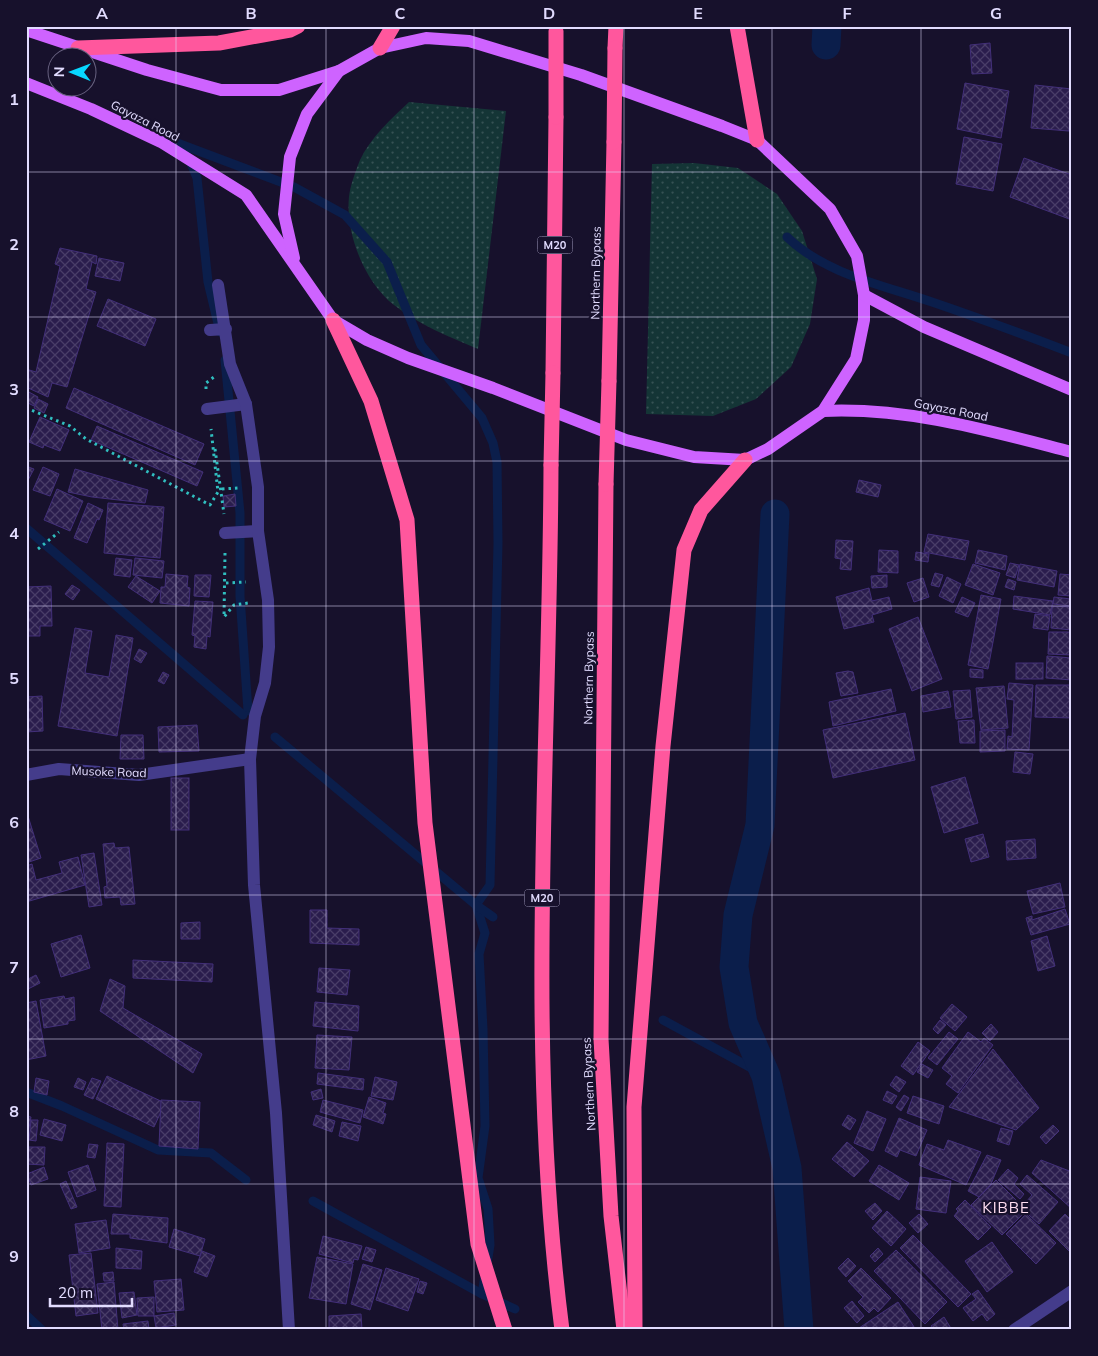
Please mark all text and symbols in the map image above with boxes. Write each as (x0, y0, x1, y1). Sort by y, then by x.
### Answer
text: A (96, 3, 108, 23)
text: B (245, 3, 257, 23)
text: C (395, 3, 406, 23)
text: D (543, 3, 555, 23)
text: E (693, 3, 703, 23)
text: F (842, 3, 852, 23)
text: G (990, 3, 1002, 23)
north arrow (48, 48, 98, 98)
text: N (50, 66, 68, 77)
text: 1 (9, 89, 19, 109)
street label: Gayaza Road (108, 97, 182, 144)
street label: Northern Bypass (587, 226, 604, 320)
text: 2 (9, 234, 19, 254)
road number: M20 (538, 236, 572, 254)
text: 3 (9, 379, 19, 399)
street label: Gayaza Road (913, 395, 989, 424)
text: 4 (9, 523, 19, 543)
street label: Northern Bypass (580, 631, 597, 725)
text: 5 (9, 668, 19, 688)
street label: Musoke Road (71, 763, 147, 780)
text: 6 (9, 812, 19, 832)
road number: M20 (524, 890, 560, 906)
text: 7 (9, 957, 19, 977)
street label: Northern Bypass (579, 1037, 598, 1131)
text: 8 (9, 1101, 19, 1121)
district label: KIBBE (982, 1198, 1030, 1217)
text: 9 (9, 1246, 19, 1266)
scale bar (50, 1276, 132, 1308)
text: 20 m (58, 1283, 93, 1302)

